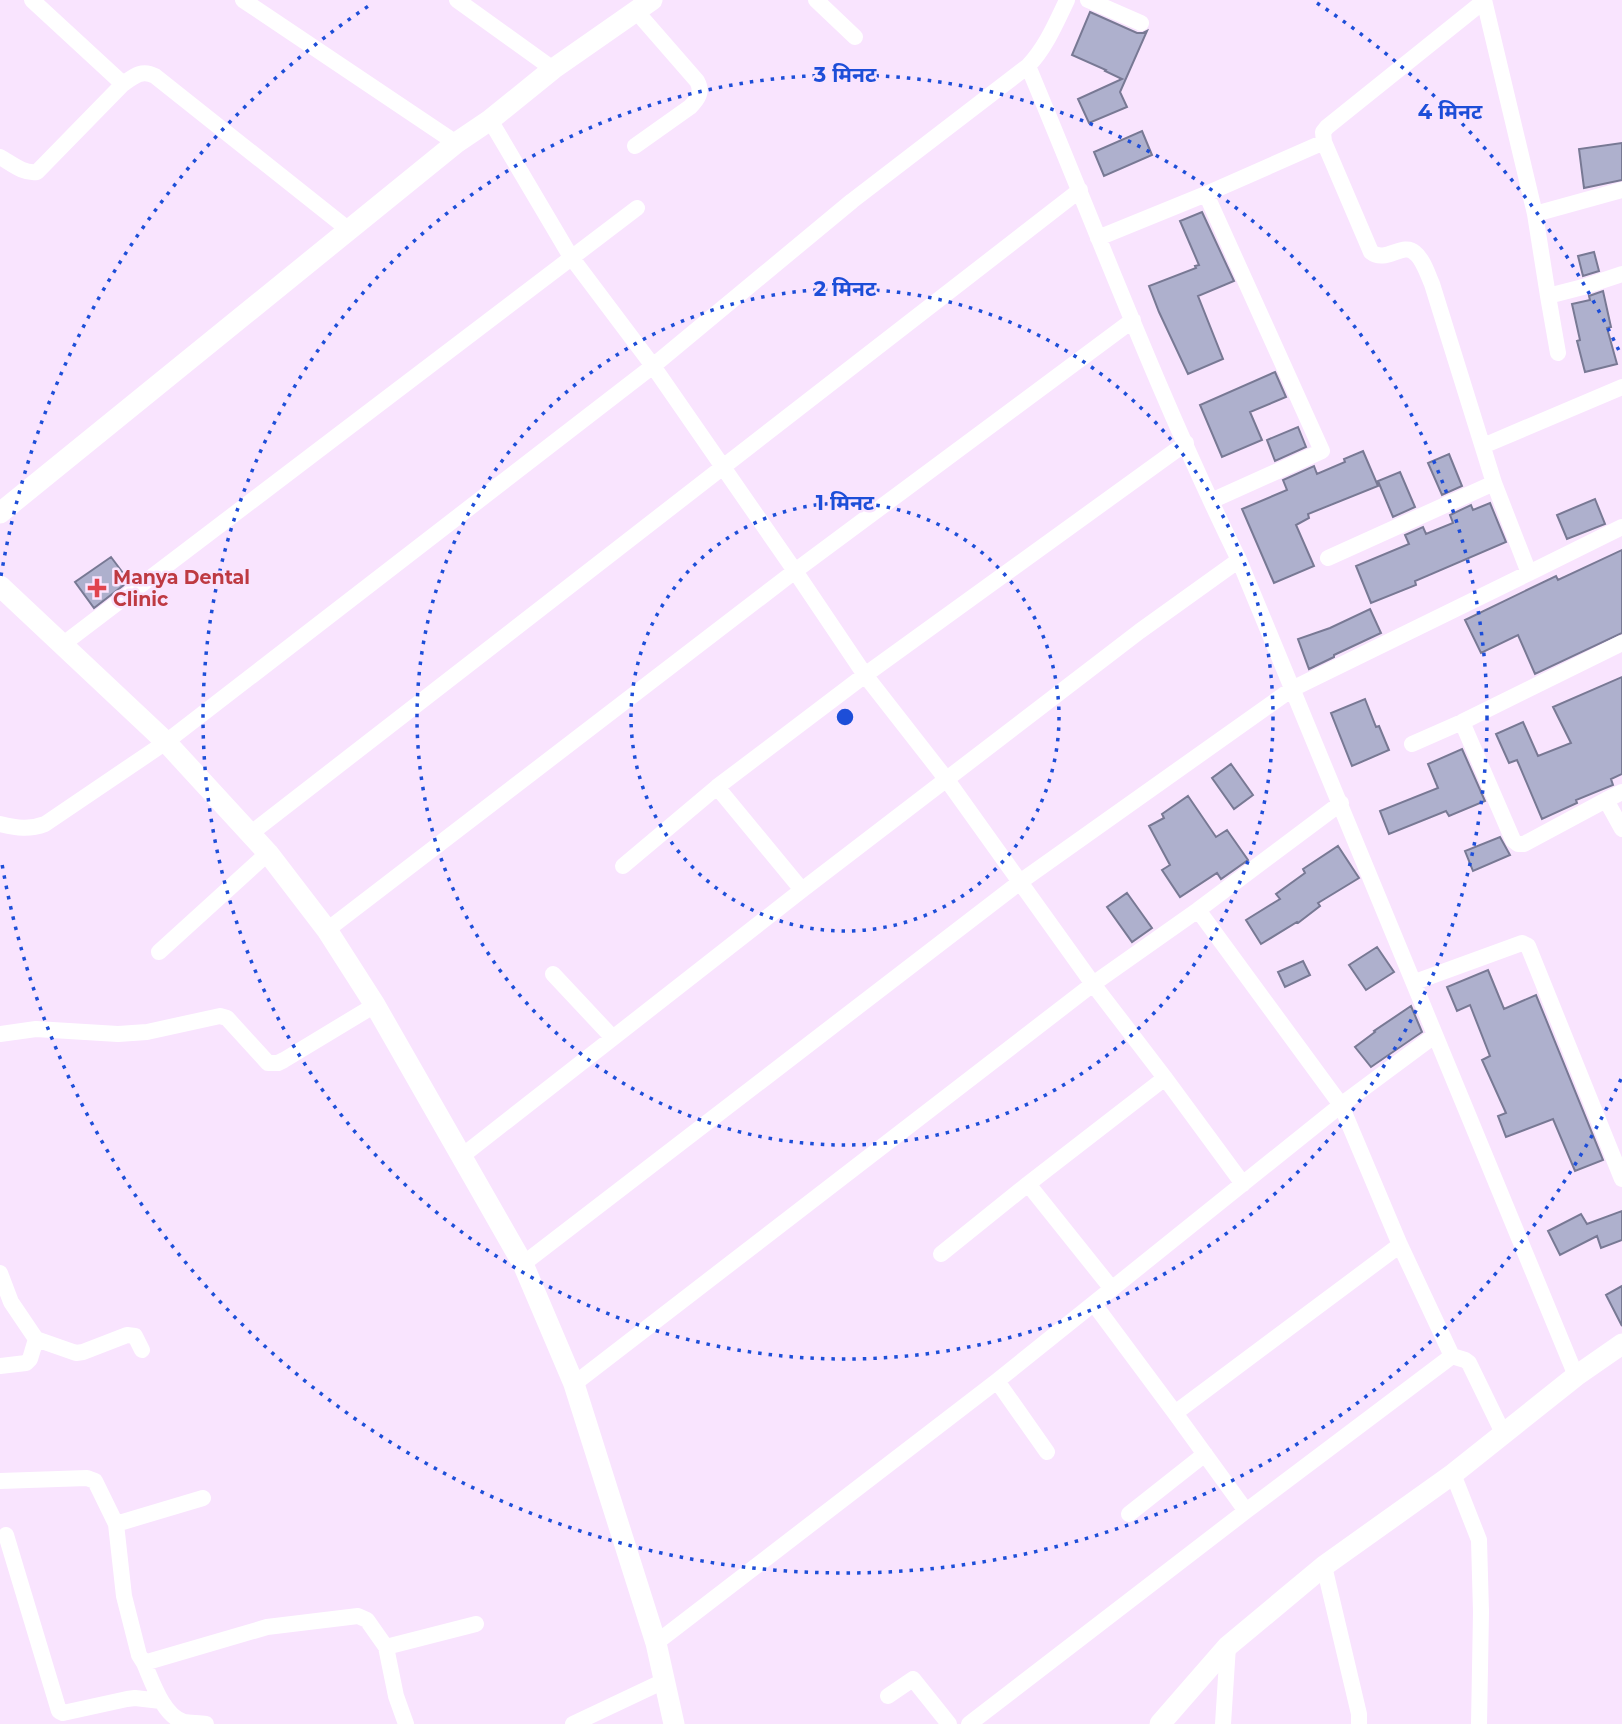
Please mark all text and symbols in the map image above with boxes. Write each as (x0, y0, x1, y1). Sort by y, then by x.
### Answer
text: 3 मिनट (813, 62, 877, 87)
text: 4 मिनट (1418, 99, 1483, 124)
text: 2 मिनट (814, 276, 877, 301)
text: 1 मिनट (816, 490, 875, 515)
place label: Manya Dental Clinic (113, 566, 250, 611)
marker: Manya Dental Clinic (87, 578, 107, 598)
centre of rings (833, 705, 857, 729)

